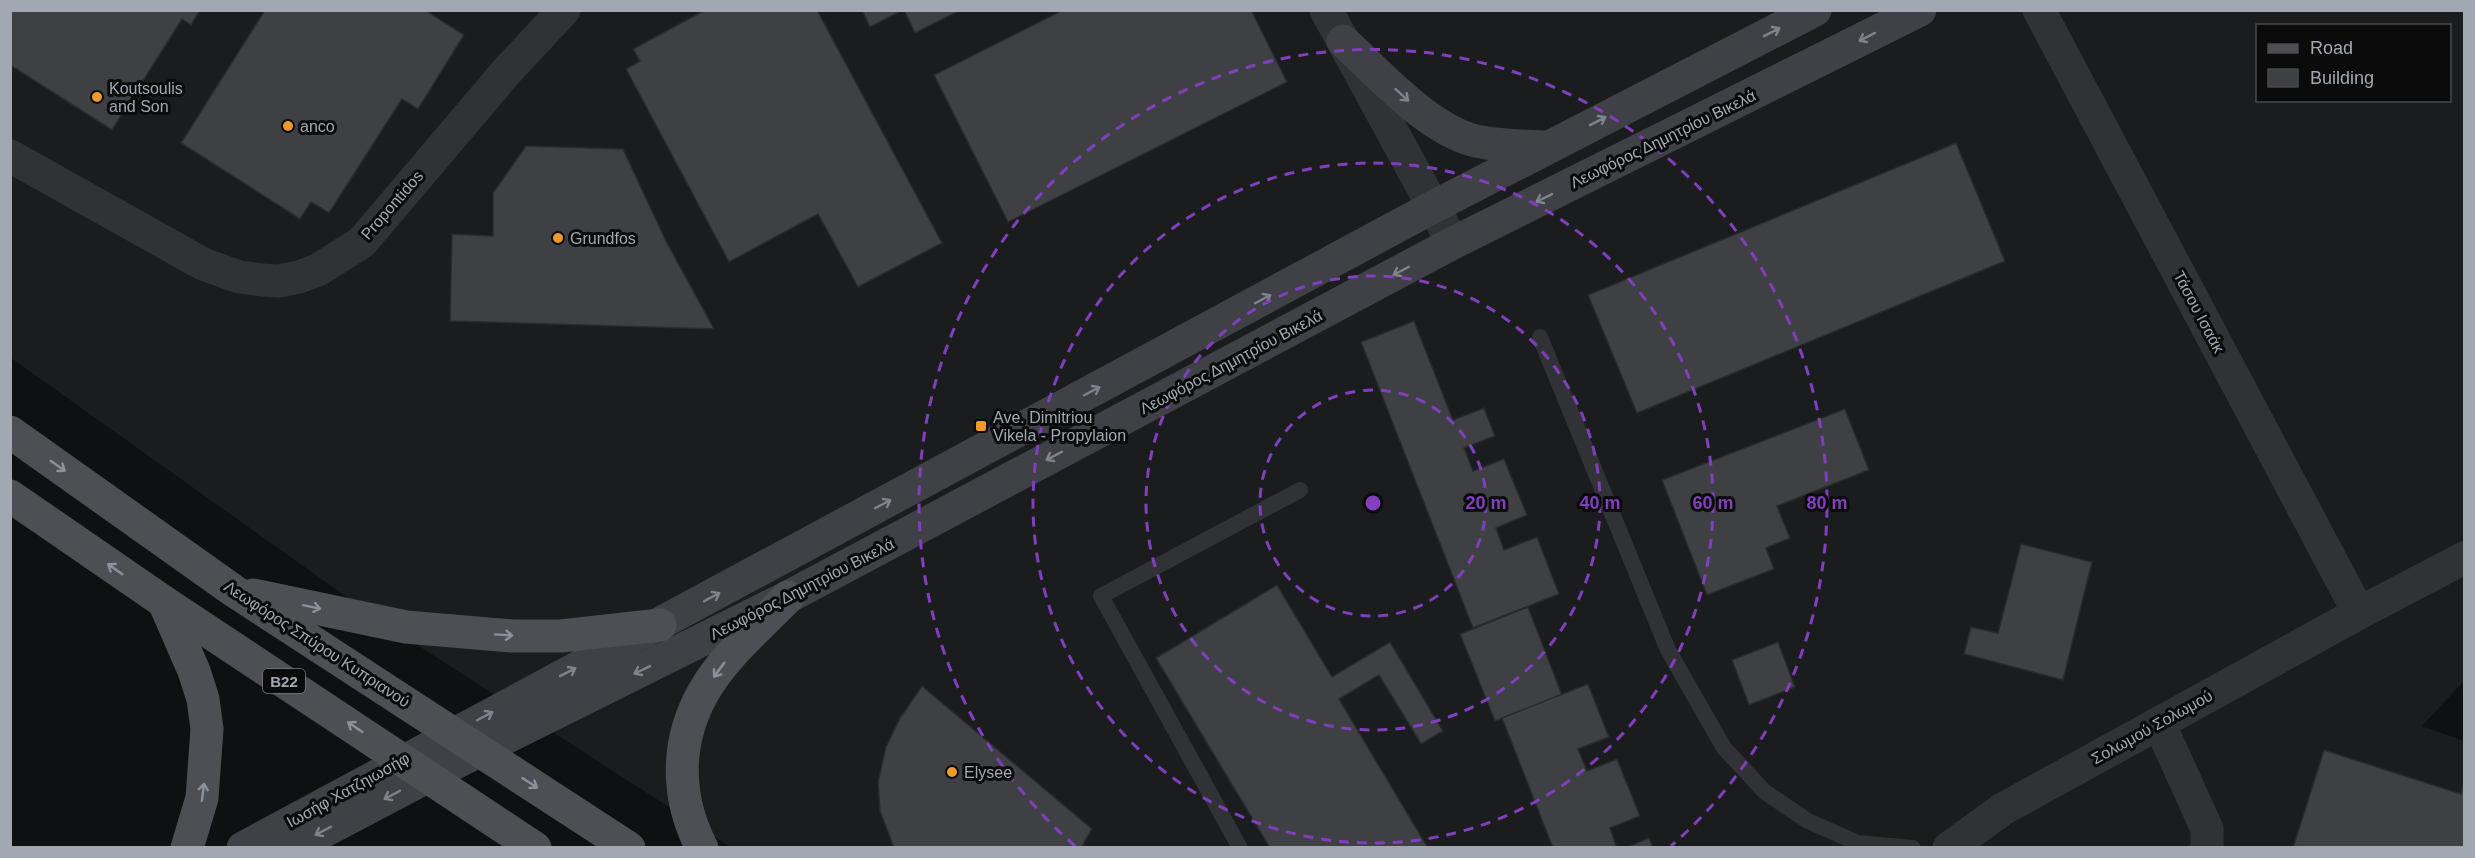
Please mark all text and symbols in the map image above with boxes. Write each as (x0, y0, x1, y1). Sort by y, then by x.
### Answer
legend (2256, 24, 2451, 102)
one-way arrow (1763, 26, 1781, 38)
one-way arrow (1859, 31, 1877, 43)
text: Road (2310, 38, 2353, 58)
text: Building (2310, 68, 2374, 88)
place label: Koutsoulis and Son (109, 80, 183, 115)
one-way arrow (1394, 87, 1409, 101)
street label: Λεωφόρος Δημητρίου Βικελά (1568, 87, 1758, 191)
marker: Koutsoulis and Son (90, 90, 104, 104)
one-way arrow (1589, 115, 1607, 126)
place label: anco (300, 118, 335, 135)
marker: anco (281, 119, 295, 133)
street label: Propontidos (358, 167, 426, 243)
one-way arrow (1536, 192, 1553, 204)
place label: Grundfos (570, 230, 636, 247)
marker: Grundfos (551, 231, 565, 245)
one-way arrow (1393, 265, 1410, 277)
street label: Τάσου Ισαάκ (2170, 268, 2228, 357)
one-way arrow (1254, 293, 1272, 304)
street label: Λεωφόρος Δημητρίου Βικελά (1137, 307, 1325, 417)
one-way arrow (1083, 385, 1100, 397)
place label: Ave. Dimitriou Vikela - Propylaion (993, 409, 1126, 444)
marker: Ave. Dimitriou Vikela - Propylaion (974, 419, 988, 433)
one-way arrow (1045, 451, 1063, 462)
one-way arrow (50, 459, 66, 472)
centre of rings (1363, 493, 1383, 513)
text: 20 m (1465, 493, 1507, 513)
text: 40 m (1579, 493, 1621, 513)
text: 60 m (1692, 493, 1734, 513)
text: 80 m (1806, 493, 1848, 513)
one-way arrow (874, 498, 892, 509)
street label: Λεωφόρος Δημητρίου Βικελά (707, 535, 897, 643)
one-way arrow (108, 563, 124, 575)
street label: Λεωφόρος Σπύρου Κυπριανού (221, 578, 413, 710)
one-way arrow (703, 591, 720, 603)
one-way arrow (301, 602, 321, 613)
one-way arrow (494, 630, 514, 641)
one-way arrow (713, 662, 726, 678)
one-way arrow (634, 664, 651, 676)
one-way arrow (559, 666, 577, 678)
road number: B22 (263, 669, 305, 693)
street label: Σολωμού Σολωμού (2089, 687, 2215, 767)
one-way arrow (476, 710, 493, 722)
one-way arrow (347, 721, 364, 733)
street label: Ιωσήφ Χατζηιωσήφ (284, 749, 413, 832)
place label: Elysee (964, 764, 1012, 781)
marker: Elysee (945, 765, 959, 779)
one-way arrow (521, 777, 538, 789)
one-way arrow (198, 782, 209, 802)
one-way arrow (383, 790, 401, 801)
one-way arrow (314, 826, 332, 837)

